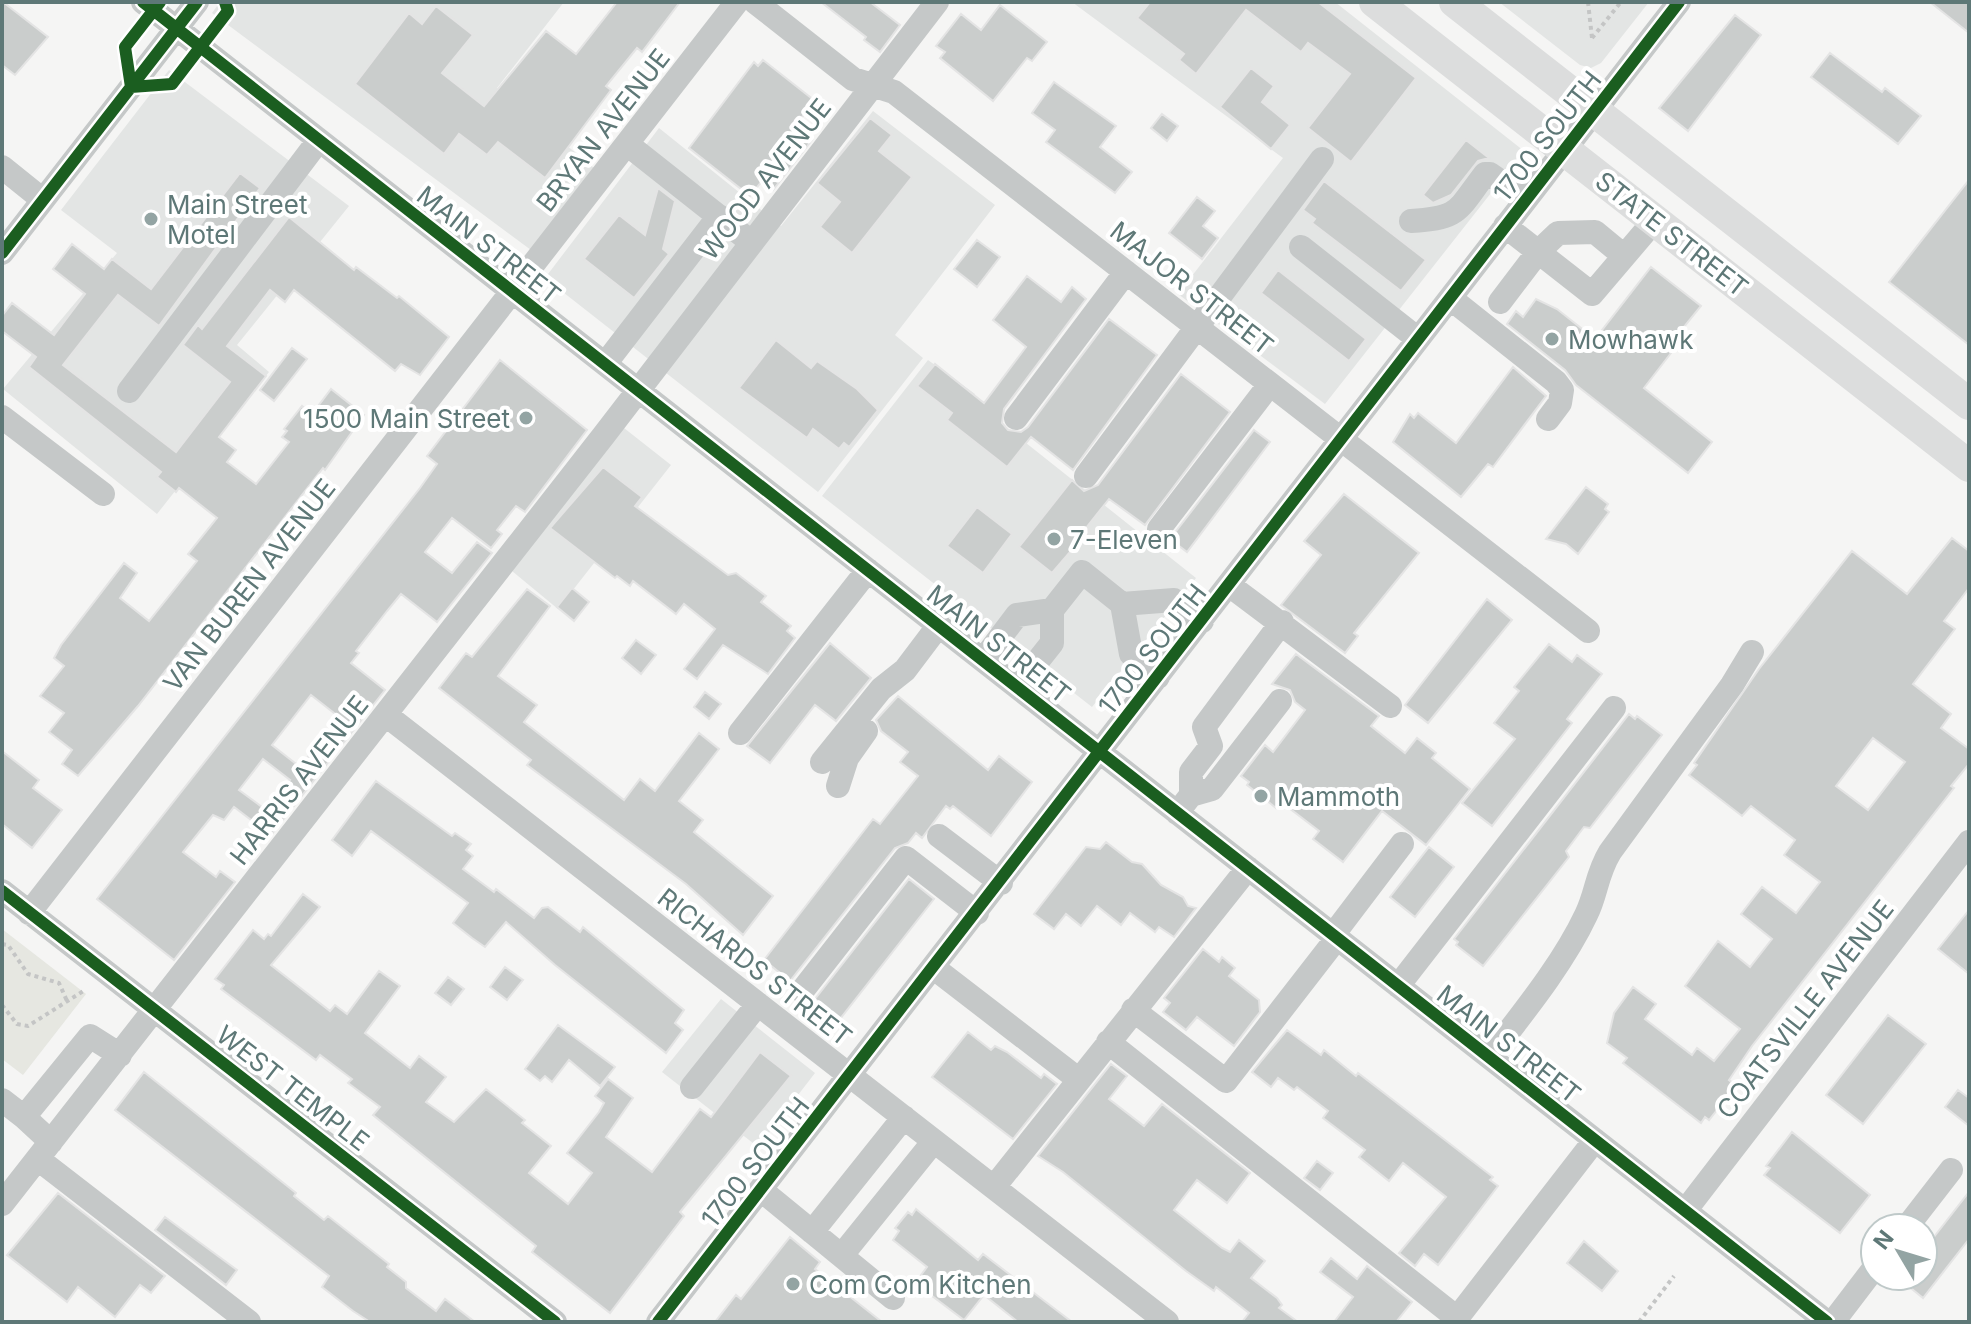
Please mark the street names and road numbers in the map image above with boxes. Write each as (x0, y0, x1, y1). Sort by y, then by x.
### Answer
street label: BRYAN AVENUE (530, 42, 676, 218)
street label: 1700 SOUTH (1486, 65, 1608, 207)
street label: WOOD AVENUE (693, 92, 837, 266)
street label: STATE STREET (1590, 165, 1754, 303)
street label: MAIN STREET (411, 179, 567, 311)
street label: MAJOR STREET (1104, 215, 1280, 361)
street label: VAN BUREN AVENUE (156, 473, 342, 697)
street label: MAIN STREET (921, 578, 1077, 710)
street label: 1700 SOUTH (1091, 578, 1213, 720)
street label: HARRIS AVENUE (223, 689, 375, 871)
street label: RICHARDS STREET (652, 882, 858, 1052)
street label: COATSVILLE AVENUE (1710, 894, 1900, 1124)
street label: MAIN STREET (1431, 978, 1587, 1110)
street label: WEST TEMPLE (211, 1019, 375, 1157)
street label: 1700 SOUTH (694, 1091, 816, 1233)

